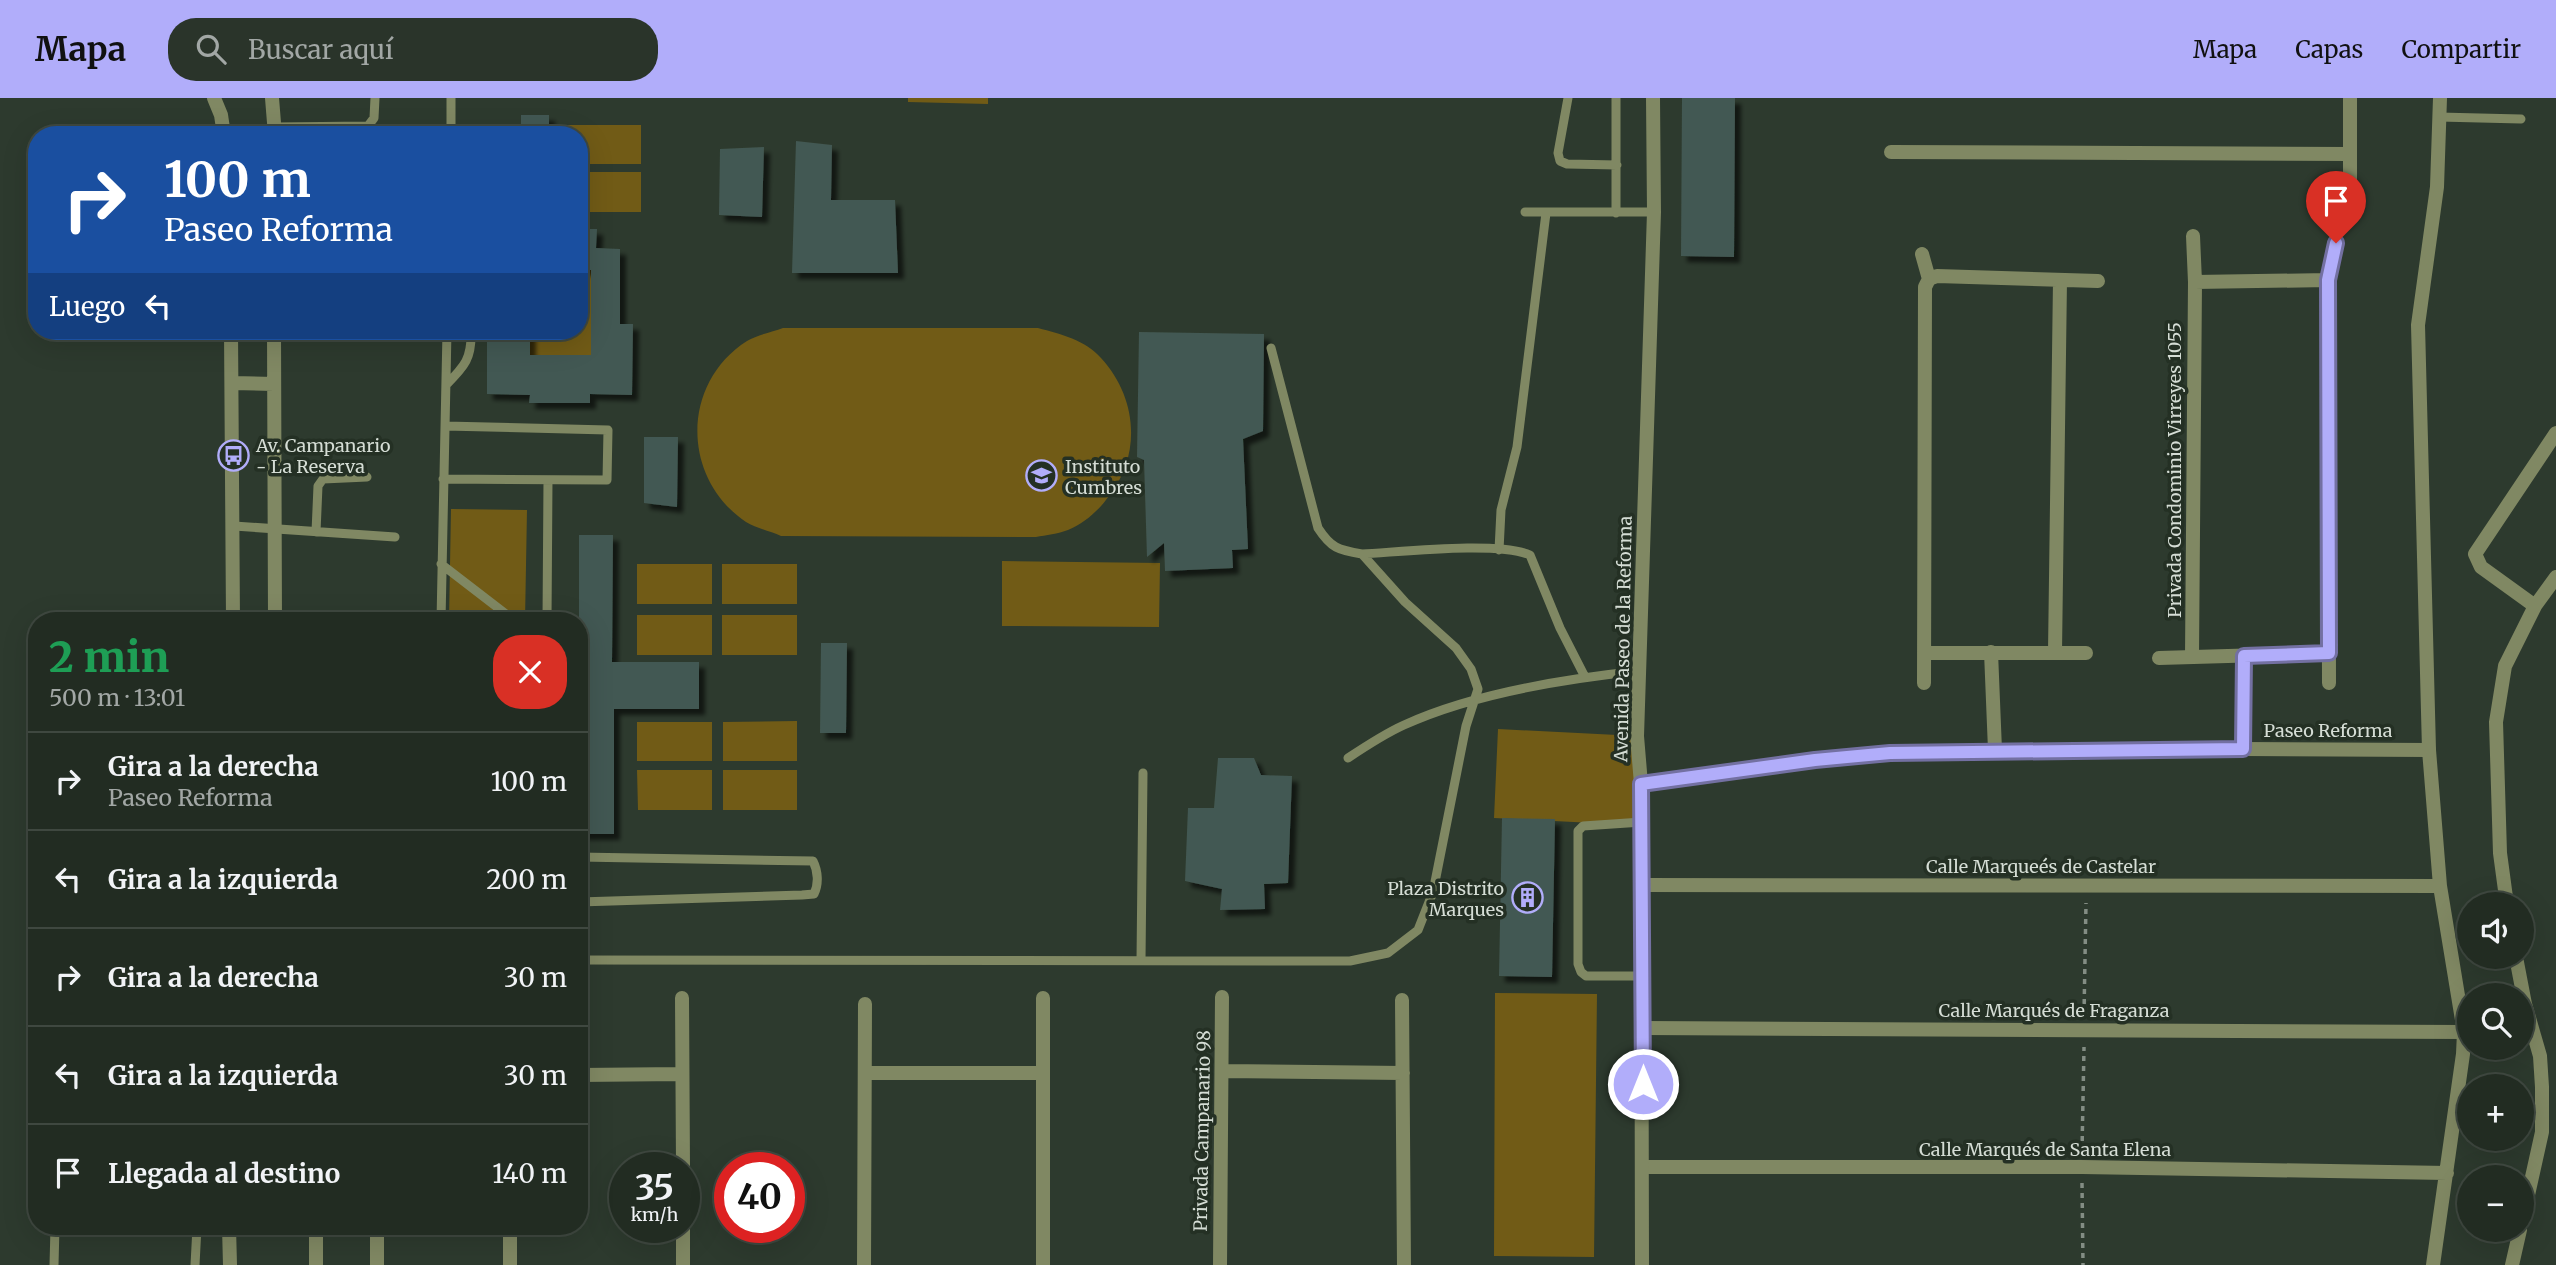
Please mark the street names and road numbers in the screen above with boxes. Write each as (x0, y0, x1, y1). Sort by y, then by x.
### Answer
street label: Privada Condominio Virreyes 1055 (2163, 322, 2186, 618)
street label: Avenida Paseo de la Reforma (1609, 515, 1637, 763)
street label: Paseo Reforma (2264, 719, 2393, 742)
street label: Calle Marqueés de Castelar (1926, 855, 2156, 878)
street label: Calle Marqués de Fraganza (1939, 999, 2170, 1022)
street label: Privada Campanario 98 (1189, 1030, 1215, 1232)
street label: Calle Marqués de Santa Elena (1919, 1138, 2171, 1161)

